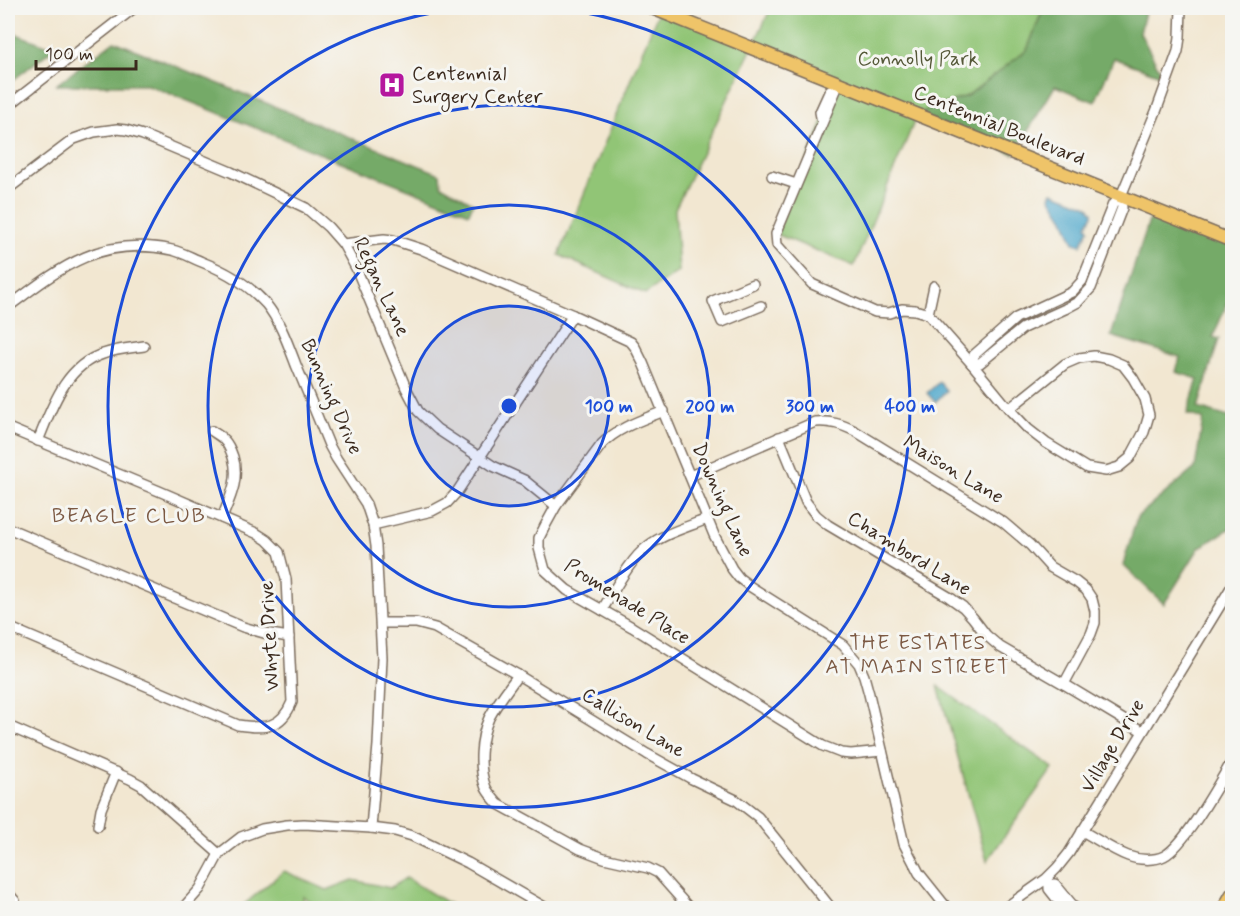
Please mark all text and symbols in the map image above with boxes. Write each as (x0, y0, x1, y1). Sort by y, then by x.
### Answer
scale bar (36, 33, 136, 71)
text: 100 m (45, 43, 93, 67)
park label: Connolly Park (858, 46, 979, 73)
place label: Centennial Surgery Center (412, 61, 543, 112)
hospital icon: Centennial Surgery Center (377, 70, 407, 100)
street label: Centennial Boulevard (909, 79, 1089, 173)
street label: Regan Lane (344, 233, 416, 342)
street label: Bunning Drive (292, 335, 368, 460)
text: 100 m (585, 395, 633, 419)
text: 200 m (685, 395, 735, 419)
text: 300 m (786, 395, 834, 419)
text: 400 m (885, 395, 935, 419)
centre of rings (499, 396, 519, 416)
street label: Maison Lane (898, 429, 1008, 511)
street label: Downing Lane (683, 439, 759, 562)
district label: BEAGLE CLUB (52, 502, 206, 530)
street label: Chambord Lane (842, 505, 976, 603)
street label: Promenade Place (559, 553, 695, 651)
street label: Whyte Drive (254, 580, 286, 692)
district label: THE ESTATES AT MAIN STREET (825, 629, 1011, 681)
street label: Callison Lane (576, 682, 690, 764)
street label: Village Drive (1074, 694, 1152, 798)

